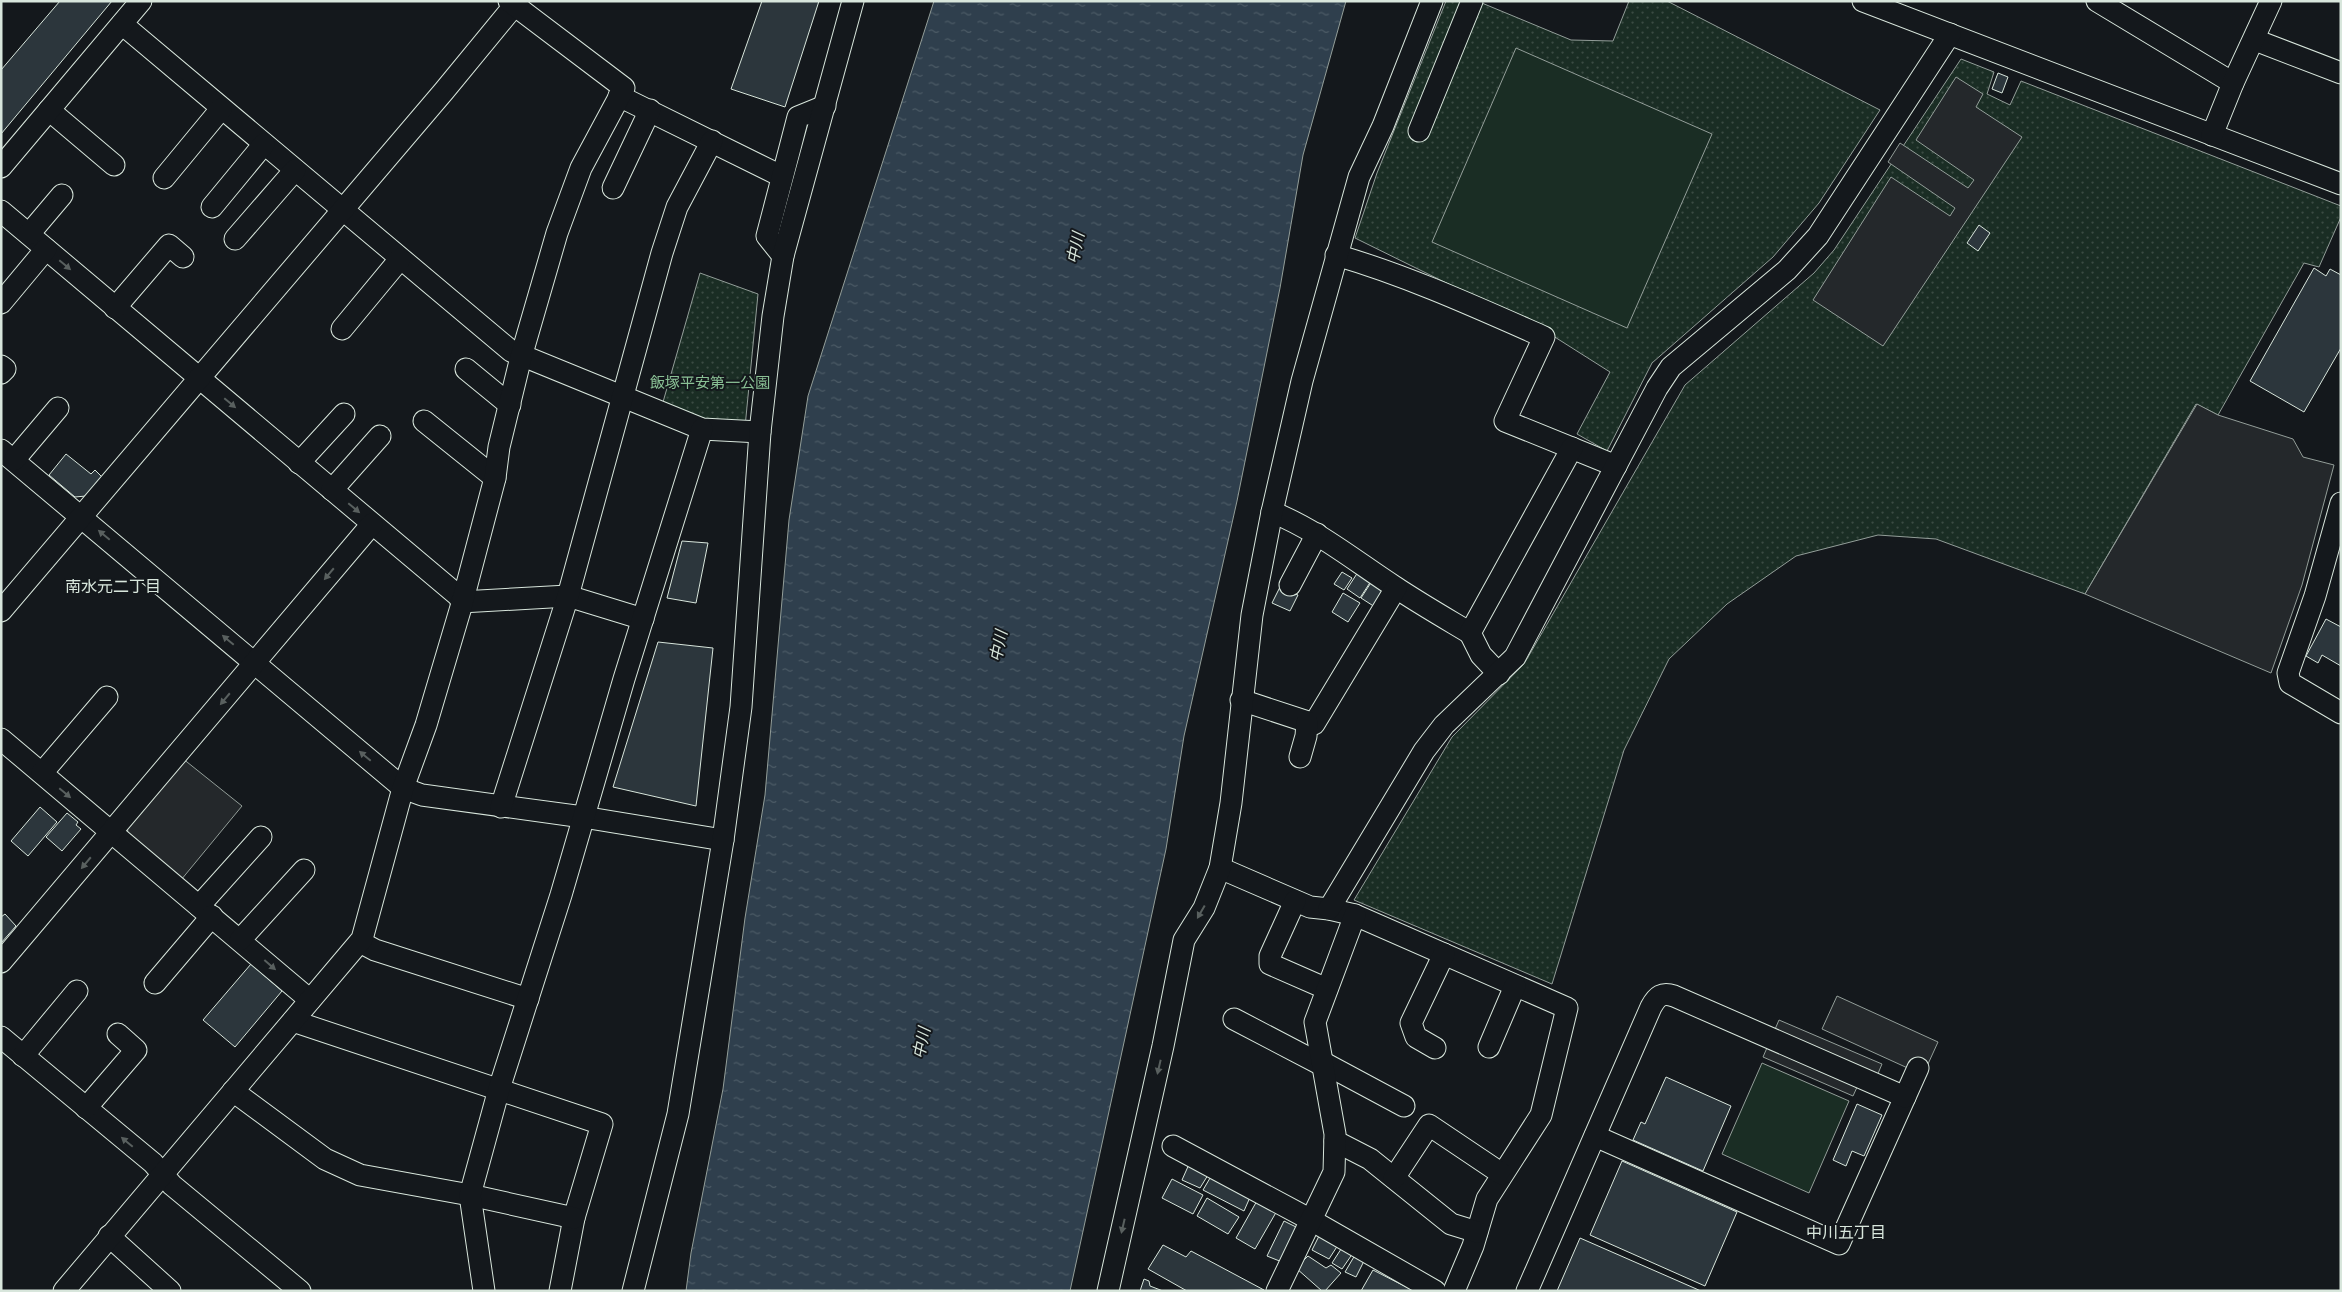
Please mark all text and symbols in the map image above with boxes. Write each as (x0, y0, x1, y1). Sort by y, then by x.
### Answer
water label: 中川 (1064, 229, 1089, 266)
one-way arrow (58, 260, 71, 271)
park label: 飯塚平安第一公園 (650, 374, 770, 393)
one-way arrow (223, 398, 236, 409)
one-way arrow (347, 503, 360, 514)
one-way arrow (97, 530, 110, 541)
one-way arrow (324, 568, 335, 581)
district label: 南水元二丁目 (65, 578, 161, 597)
water label: 中川 (987, 627, 1012, 664)
one-way arrow (222, 635, 234, 646)
one-way arrow (219, 692, 230, 705)
one-way arrow (359, 751, 372, 762)
one-way arrow (58, 788, 71, 799)
one-way arrow (80, 856, 91, 869)
one-way arrow (1197, 906, 1206, 919)
one-way arrow (263, 960, 276, 971)
water label: 中川 (910, 1024, 935, 1061)
one-way arrow (1154, 1060, 1162, 1076)
one-way arrow (121, 1136, 134, 1147)
one-way arrow (1118, 1218, 1126, 1234)
district label: 中川五丁目 (1806, 1224, 1886, 1243)

